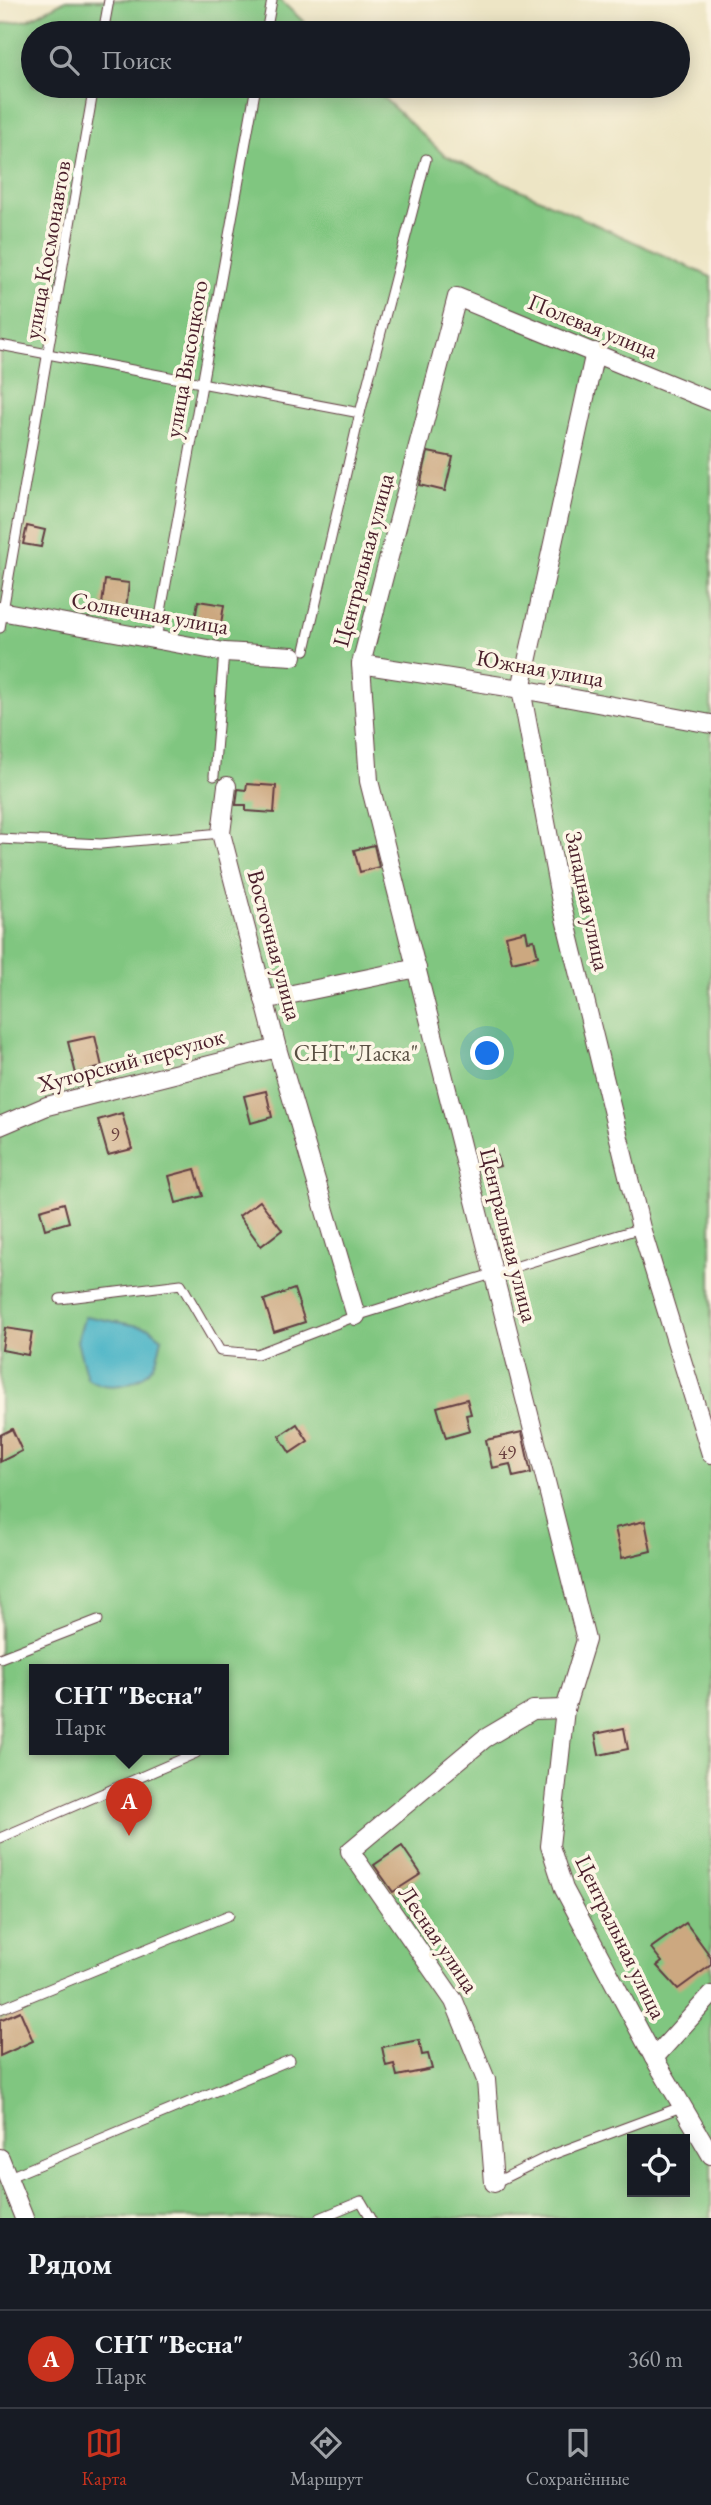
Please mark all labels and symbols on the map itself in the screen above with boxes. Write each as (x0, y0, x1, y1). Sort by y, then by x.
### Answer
street label: улица Космонавтов (17, 158, 78, 342)
street label: улица Высоцкого (157, 278, 215, 440)
street label: Полевая улица (524, 286, 663, 366)
street label: Центральная улица (325, 469, 401, 650)
street label: Солнечная улица (69, 584, 232, 642)
street label: Южная улица (474, 642, 607, 694)
street label: Западная улица (559, 828, 618, 974)
street label: Восточная улица (240, 866, 310, 1025)
street label: Хуторский переулок (33, 1021, 228, 1100)
your location (470, 1036, 504, 1070)
park label: СНТ "Ласка" (294, 1038, 418, 1068)
house number: 9 (110, 1122, 120, 1147)
street label: Центральная улица (473, 1145, 545, 1326)
house number: 49 (498, 1440, 516, 1465)
pin: A (106, 1778, 152, 1836)
street label: Центральная улица (568, 1850, 674, 2025)
street label: Лесная улица (392, 1879, 487, 1999)

